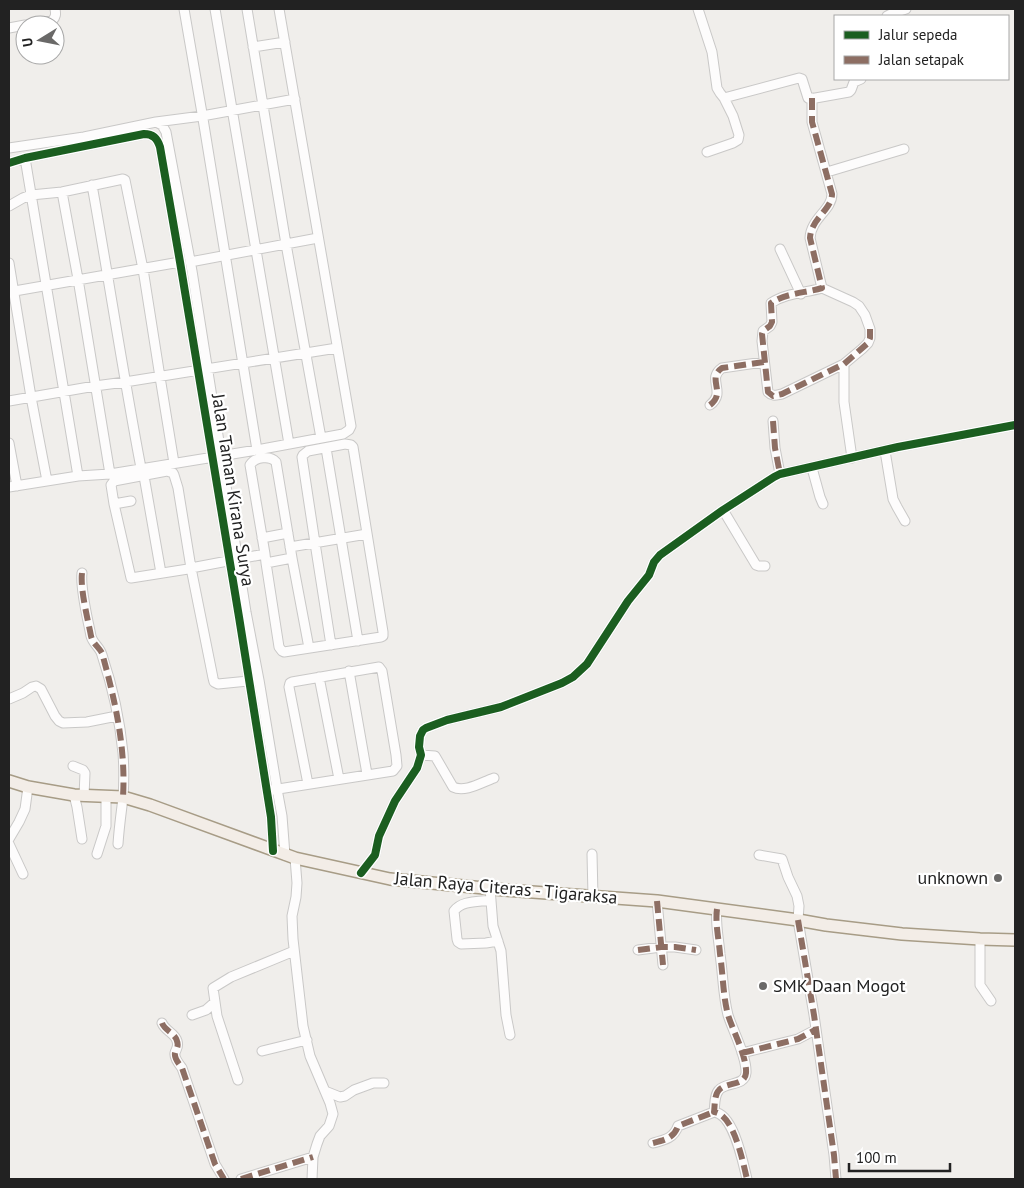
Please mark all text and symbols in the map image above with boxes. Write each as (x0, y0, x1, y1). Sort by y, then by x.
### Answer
north arrow (15, 15, 65, 65)
legend (834, 15, 1009, 80)
text: Jalur sepeda (878, 25, 958, 44)
text: U (18, 36, 37, 48)
text: Jalan setapak (878, 50, 965, 69)
street label: Jalan Taman Kirana Surya (207, 391, 260, 588)
street label: Jalan Raya Citeras - Tigaraksa (393, 866, 618, 909)
place label: unknown (917, 866, 988, 889)
marker: unknown (992, 872, 1004, 884)
place label: SMK Daan Mogot (773, 974, 906, 997)
marker: SMK Daan Mogot (757, 980, 769, 992)
scale bar (849, 1140, 950, 1172)
text: 100 m (856, 1148, 897, 1167)

